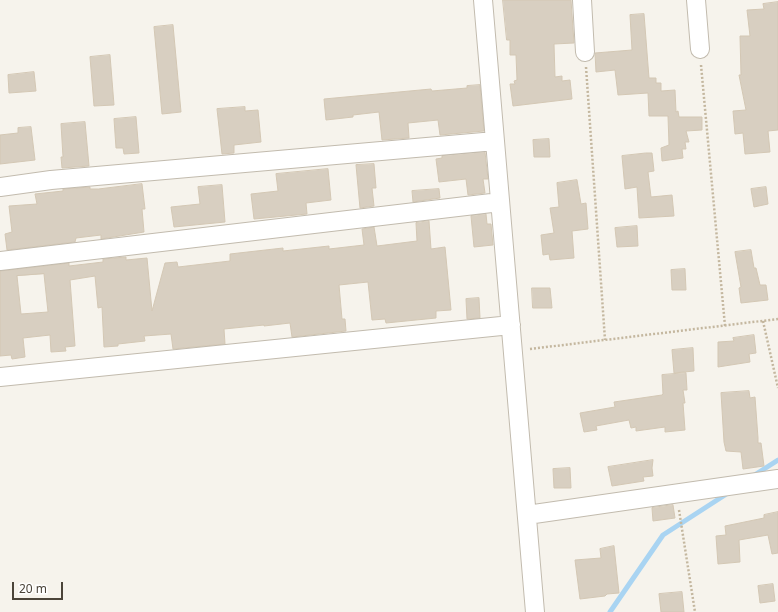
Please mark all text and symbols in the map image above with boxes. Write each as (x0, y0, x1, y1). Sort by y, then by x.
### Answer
scale bar (14, 574, 65, 600)
text: 20 m (19, 580, 47, 597)

